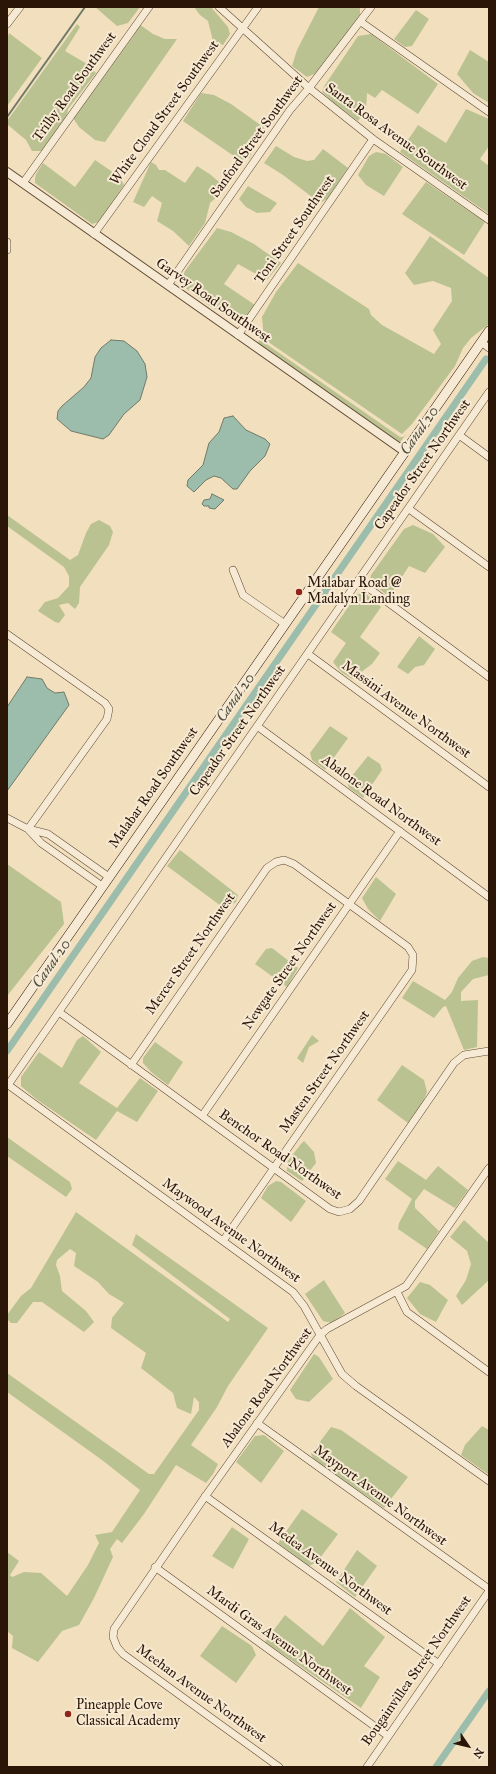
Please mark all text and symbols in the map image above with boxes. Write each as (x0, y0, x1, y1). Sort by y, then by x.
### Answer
street label: Trilby Road Southwest (30, 29, 120, 145)
street label: White Cloud Street Southwest (107, 37, 223, 189)
street label: Sanford Street Southwest (207, 73, 307, 201)
street label: Santa Rosa Avenue Southwest (322, 80, 470, 194)
street label: Toni Street Southwest (251, 173, 339, 287)
street label: Garvey Road Southwest (152, 255, 274, 347)
street label: Capeador Street Northwest (371, 396, 475, 534)
water label: Canal 20 (397, 403, 443, 459)
place label: Malabar Road @ Madalyn Landing (307, 576, 410, 608)
marker: Malabar Road @ Madalyn Landing (294, 587, 304, 597)
street label: Massini Avenue Northwest (338, 658, 474, 762)
street label: Capeador Street Northwest (186, 662, 290, 800)
water label: Canal 20 (213, 670, 259, 726)
street label: Malabar Road Southwest (106, 724, 202, 852)
street label: Abalone Road Northwest (318, 752, 444, 850)
street label: Mercer Street Northwest (143, 890, 239, 1018)
street label: Newgate Street Northwest (239, 899, 341, 1033)
water label: Canal 20 (29, 936, 75, 992)
street label: Masten Street Northwest (276, 1007, 374, 1137)
street label: Benchor Road Northwest (215, 1106, 345, 1204)
street label: Maywood Avenue Northwest (159, 1175, 303, 1287)
street label: Abalone Road Northwest (218, 1325, 316, 1451)
street label: Mayport Avenue Northwest (310, 1442, 450, 1550)
street label: Medea Avenue Northwest (265, 1519, 395, 1619)
street label: Mardi Gras Avenue Northwest (203, 1583, 355, 1699)
street label: Bougainvillea Street Northwest (359, 1593, 475, 1749)
street label: Meehan Avenue Northwest (133, 1641, 269, 1747)
place label: Pineapple Cove Classical Academy (76, 1698, 180, 1730)
marker: Pineapple Cove Classical Academy (63, 1709, 73, 1719)
north arrow (448, 1726, 488, 1766)
text: N (470, 1746, 486, 1761)

